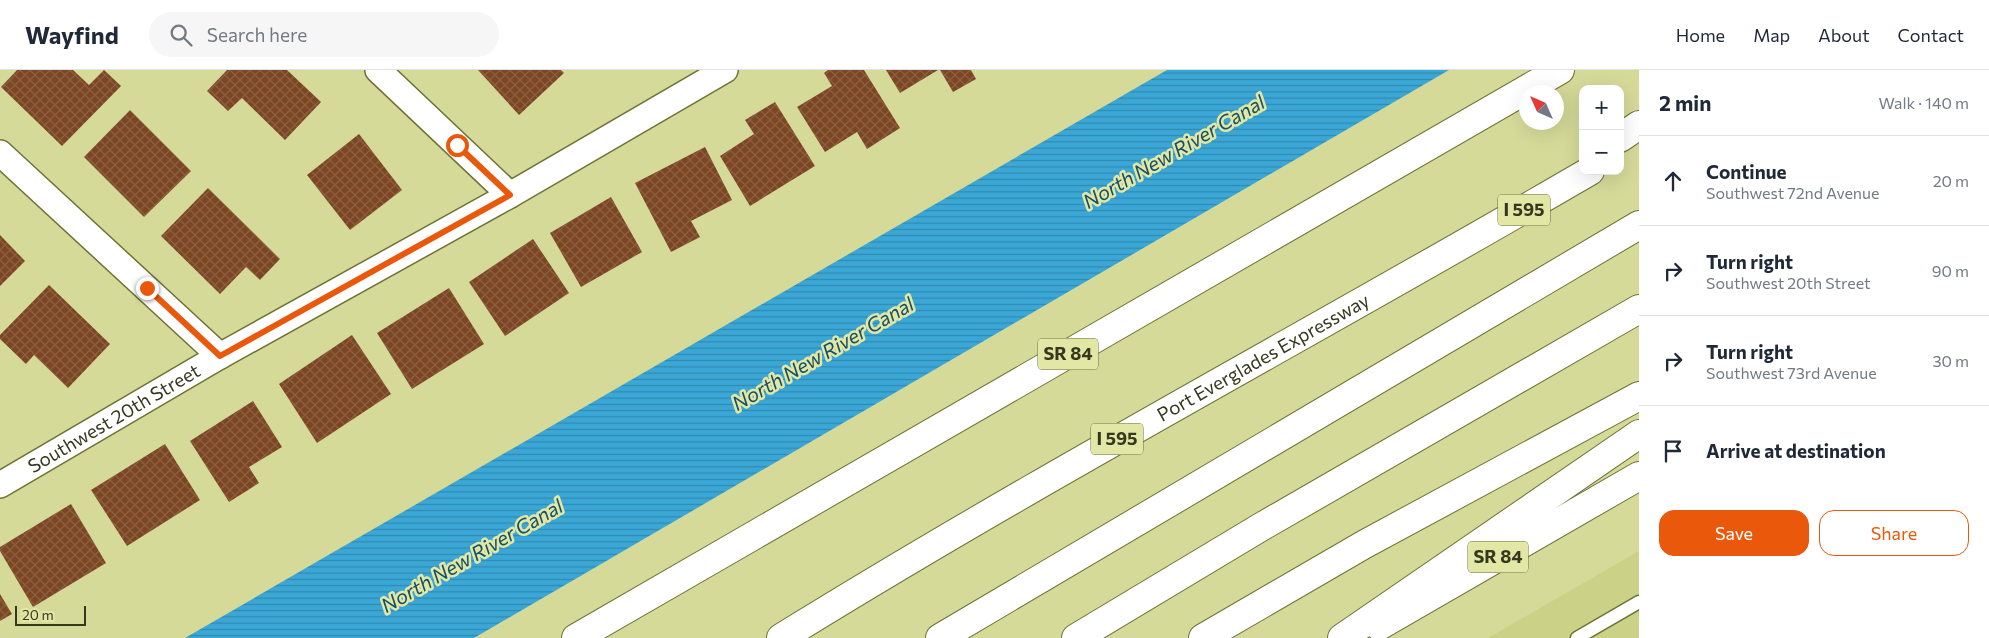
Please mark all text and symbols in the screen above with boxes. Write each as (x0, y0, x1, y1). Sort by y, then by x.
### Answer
search box (149, 12, 499, 57)
text: Wayfind (25, 20, 119, 49)
icon: search (167, 21, 195, 49)
text: Search here (207, 23, 307, 46)
text: Home (1676, 24, 1725, 46)
text: Map (1753, 24, 1790, 46)
text: About (1818, 24, 1870, 46)
text: Contact (1898, 24, 1964, 46)
north arrow (1519, 85, 1564, 130)
map controls (1579, 85, 1624, 175)
button: + (1579, 85, 1624, 130)
water label: North New River Canal (1078, 89, 1269, 213)
text: 2 min (1659, 90, 1711, 115)
text: Walk · 140 m (1879, 93, 1969, 112)
button: − (1579, 130, 1624, 175)
route start (446, 134, 469, 157)
text: Continue (1706, 160, 1786, 183)
icon: ahead (1659, 167, 1687, 195)
text: 20 m (1933, 171, 1969, 190)
text: Southwest 72nd Avenue (1706, 183, 1879, 202)
road number: I 595 (1498, 194, 1550, 226)
text: Turn right (1706, 250, 1793, 273)
icon: right (1659, 257, 1687, 285)
text: 90 m (1932, 261, 1969, 280)
text: Southwest 20th Street (1706, 273, 1871, 292)
route end (136, 277, 159, 300)
street label: Port Everglades Expressway (1153, 288, 1373, 426)
water label: North New River Canal (727, 291, 918, 415)
road number: SR 84 (1038, 338, 1098, 370)
text: Turn right (1706, 340, 1793, 363)
icon: right (1659, 347, 1687, 375)
text: 30 m (1932, 351, 1969, 370)
street label: Southwest 20th Street (23, 358, 204, 477)
text: Southwest 73rd Avenue (1706, 363, 1877, 382)
road number: I 595 (1091, 424, 1143, 454)
icon: arrive (1659, 437, 1687, 465)
text: Arrive at destination (1706, 439, 1886, 462)
water label: North New River Canal (376, 493, 567, 617)
button: Save (1659, 510, 1809, 556)
button: Share (1819, 510, 1969, 556)
road number: SR 84 (1468, 542, 1528, 572)
scale bar (15, 603, 86, 626)
text: 20 m (22, 606, 54, 623)

